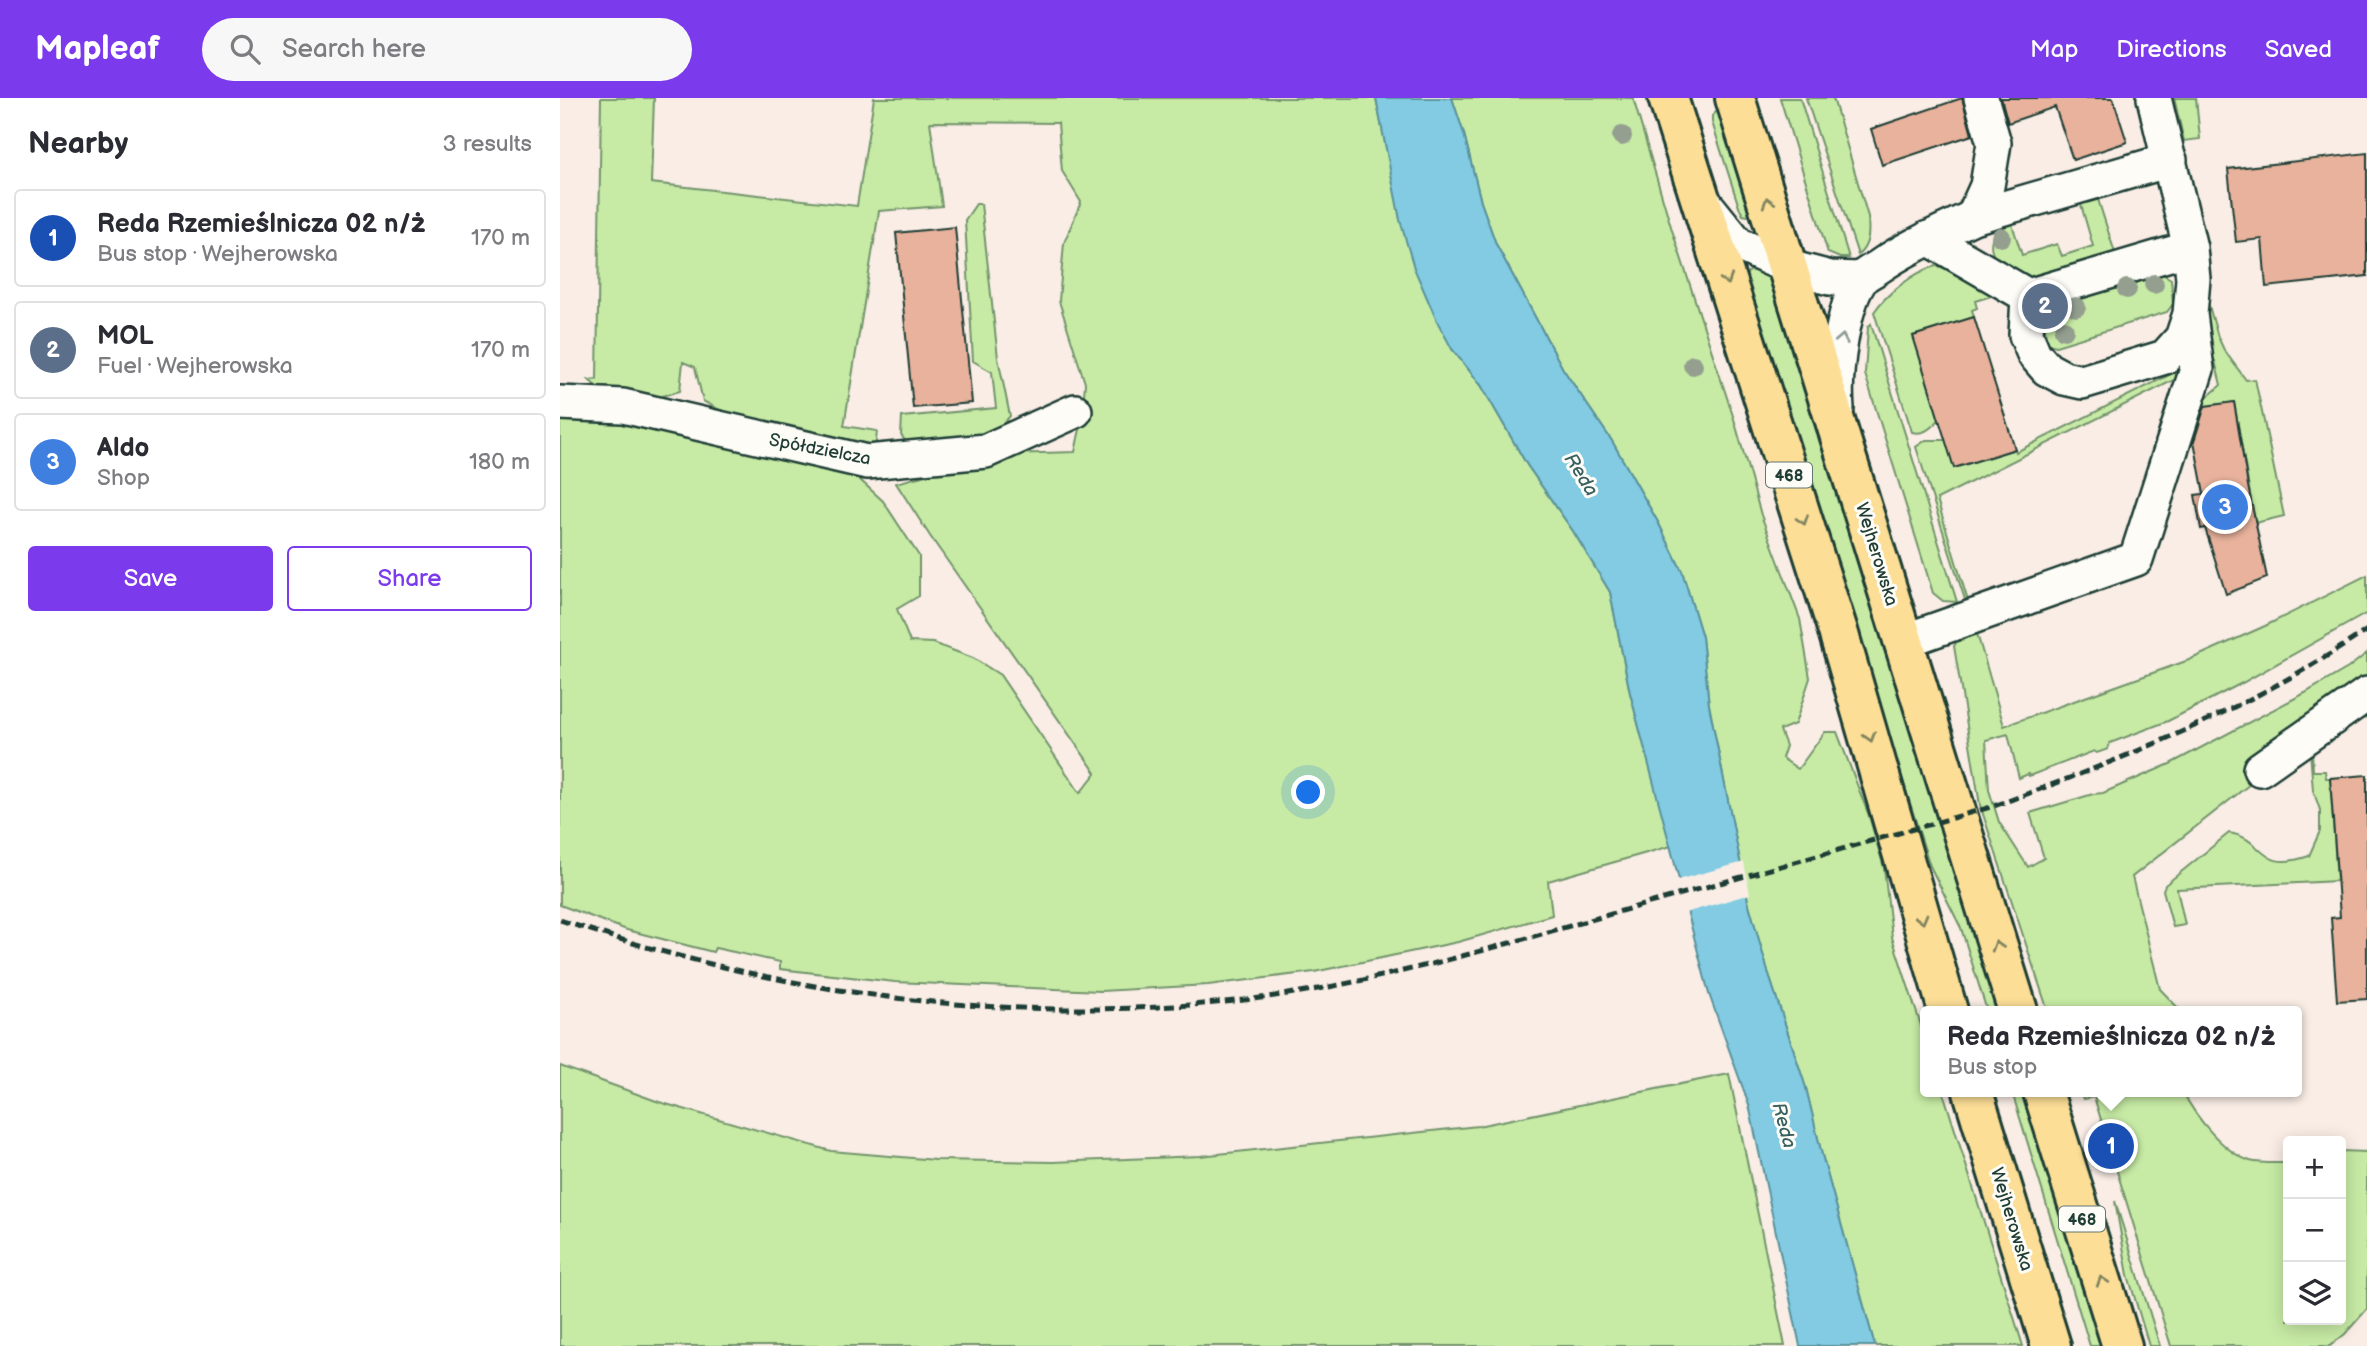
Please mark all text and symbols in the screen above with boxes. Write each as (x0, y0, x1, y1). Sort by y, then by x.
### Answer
search box (202, 18, 692, 81)
text: Mapleaf (35, 29, 160, 69)
icon: search (226, 30, 264, 68)
text: Search here (282, 34, 426, 65)
text: Map (2030, 35, 2078, 64)
text: Directions (2116, 35, 2227, 64)
text: Saved (2265, 35, 2332, 64)
text: Nearby (28, 126, 128, 162)
text: 3 results (443, 130, 532, 158)
one-way arrow (1761, 196, 1776, 208)
text: Reda Rzemieślnicza 02 n/ż (97, 209, 425, 240)
text: 1 (48, 224, 58, 252)
text: 170 m (471, 224, 530, 252)
text: Bus stop · Wejherowska (97, 240, 338, 268)
one-way arrow (1718, 273, 1733, 285)
pin: 2 (2022, 280, 2068, 332)
text: MOL (97, 321, 153, 352)
one-way arrow (1834, 333, 1849, 345)
text: 2 (46, 336, 60, 364)
text: 170 m (471, 336, 530, 364)
text: Fuel · Wejherowska (97, 352, 293, 380)
street label: Spółdzielcza (767, 429, 872, 470)
text: Aldo (97, 433, 149, 464)
text: 3 (46, 448, 60, 476)
text: 180 m (469, 448, 530, 476)
water label: Reda (1559, 449, 1603, 500)
road number: 468 (1766, 462, 1812, 488)
text: Shop (97, 464, 150, 492)
pin: 3 (2202, 481, 2248, 533)
street label: Wejherowska (1851, 500, 1902, 608)
one-way arrow (1795, 513, 1809, 526)
button: Save (28, 546, 273, 611)
button: Share (287, 546, 532, 611)
one-way arrow (1861, 731, 1876, 743)
your location (1291, 775, 1325, 809)
one-way arrow (1914, 913, 1928, 925)
one-way arrow (1991, 940, 2006, 952)
popup (1920, 1006, 2302, 1097)
text: Reda Rzemieślnicza 02 n/ż (1947, 1022, 2275, 1053)
text: Bus stop (1947, 1053, 2037, 1081)
water label: Reda (1766, 1100, 1801, 1151)
pin: 1 (2088, 1120, 2134, 1172)
map controls (2283, 1136, 2346, 1325)
button: + (2283, 1136, 2346, 1199)
street label: Wejherowska (1986, 1165, 2037, 1273)
button: − (2283, 1199, 2346, 1262)
road number: 468 (2059, 1206, 2105, 1232)
button: layers (2283, 1262, 2346, 1325)
one-way arrow (2095, 1275, 2110, 1287)

